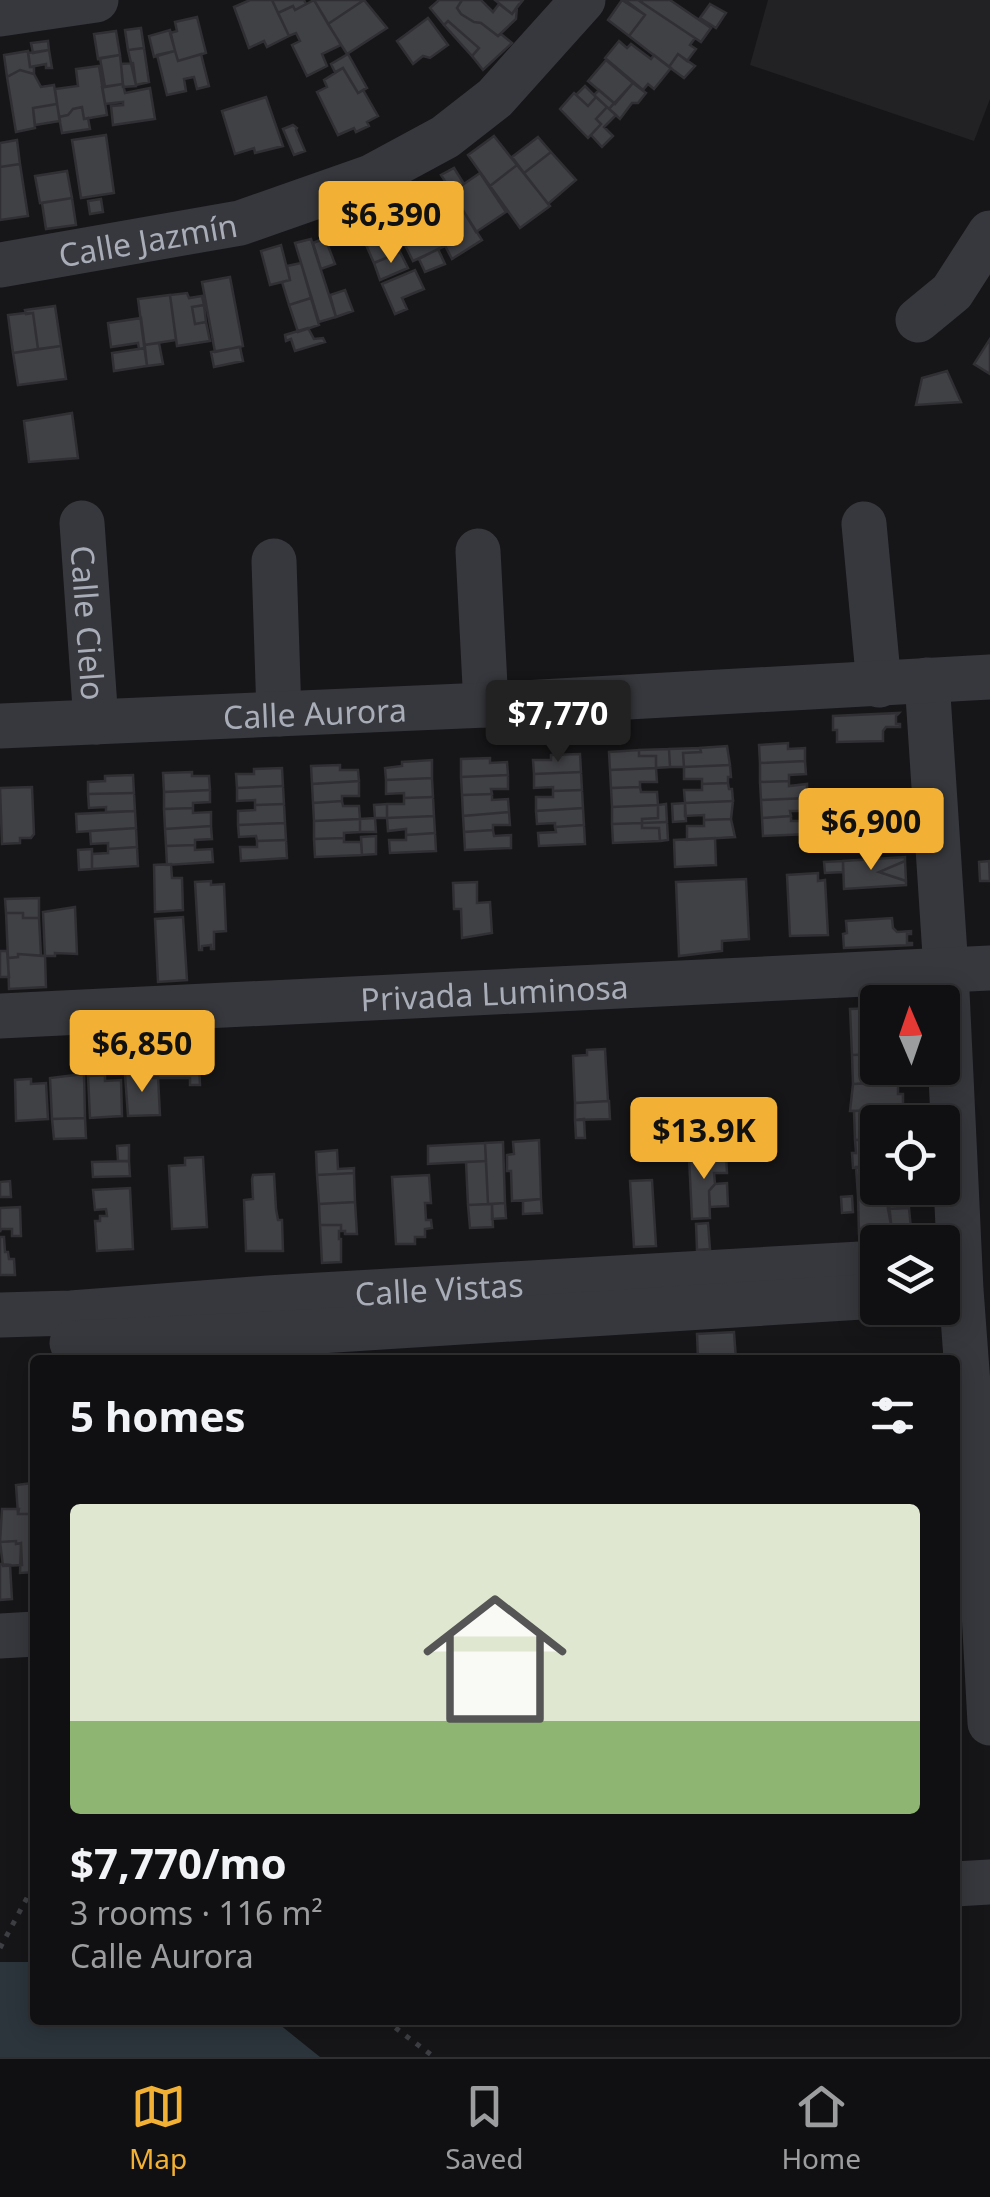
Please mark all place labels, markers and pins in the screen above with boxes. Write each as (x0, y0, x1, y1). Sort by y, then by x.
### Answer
pin: $6,390 (310, 181, 472, 266)
pin: $7,770 (477, 680, 639, 765)
pin: $6,900 (790, 788, 952, 873)
pin: $6,850 (61, 1010, 223, 1095)
pin: $13.9K (623, 1097, 785, 1182)

